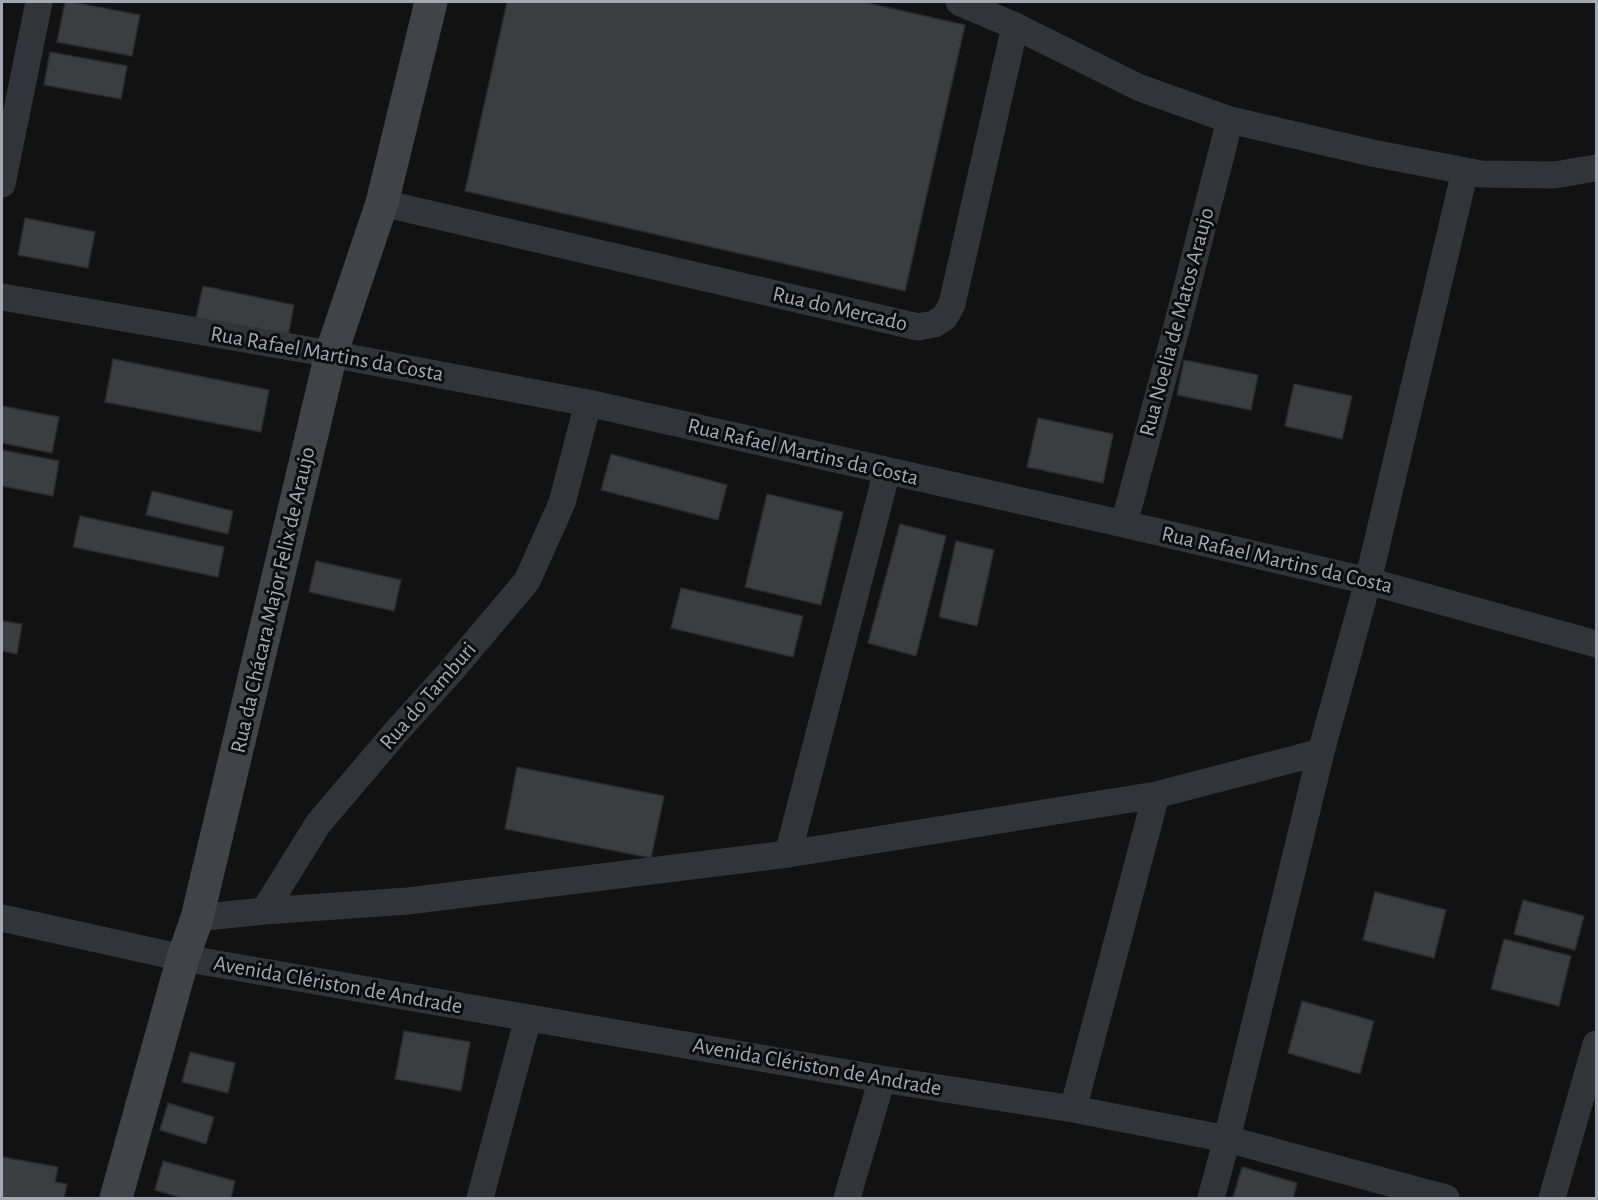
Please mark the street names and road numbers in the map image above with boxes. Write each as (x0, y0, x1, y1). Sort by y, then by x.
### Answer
street label: Rua Noelia de Matos Araujo (1134, 205, 1220, 439)
street label: Rua do Mercado (770, 281, 910, 337)
street label: Rua Rafael Martins da Costa (208, 320, 446, 388)
street label: Rua Rafael Martins da Costa (685, 413, 921, 491)
street label: Rua da Chácara Major Felix de Araujo (225, 444, 321, 756)
street label: Rua Rafael Martins da Costa (1159, 521, 1395, 599)
street label: Rua do Tamburi (374, 637, 482, 755)
street label: Avenida Clériston de Andrade (212, 950, 464, 1020)
street label: Avenida Clériston de Andrade (691, 1032, 943, 1102)

